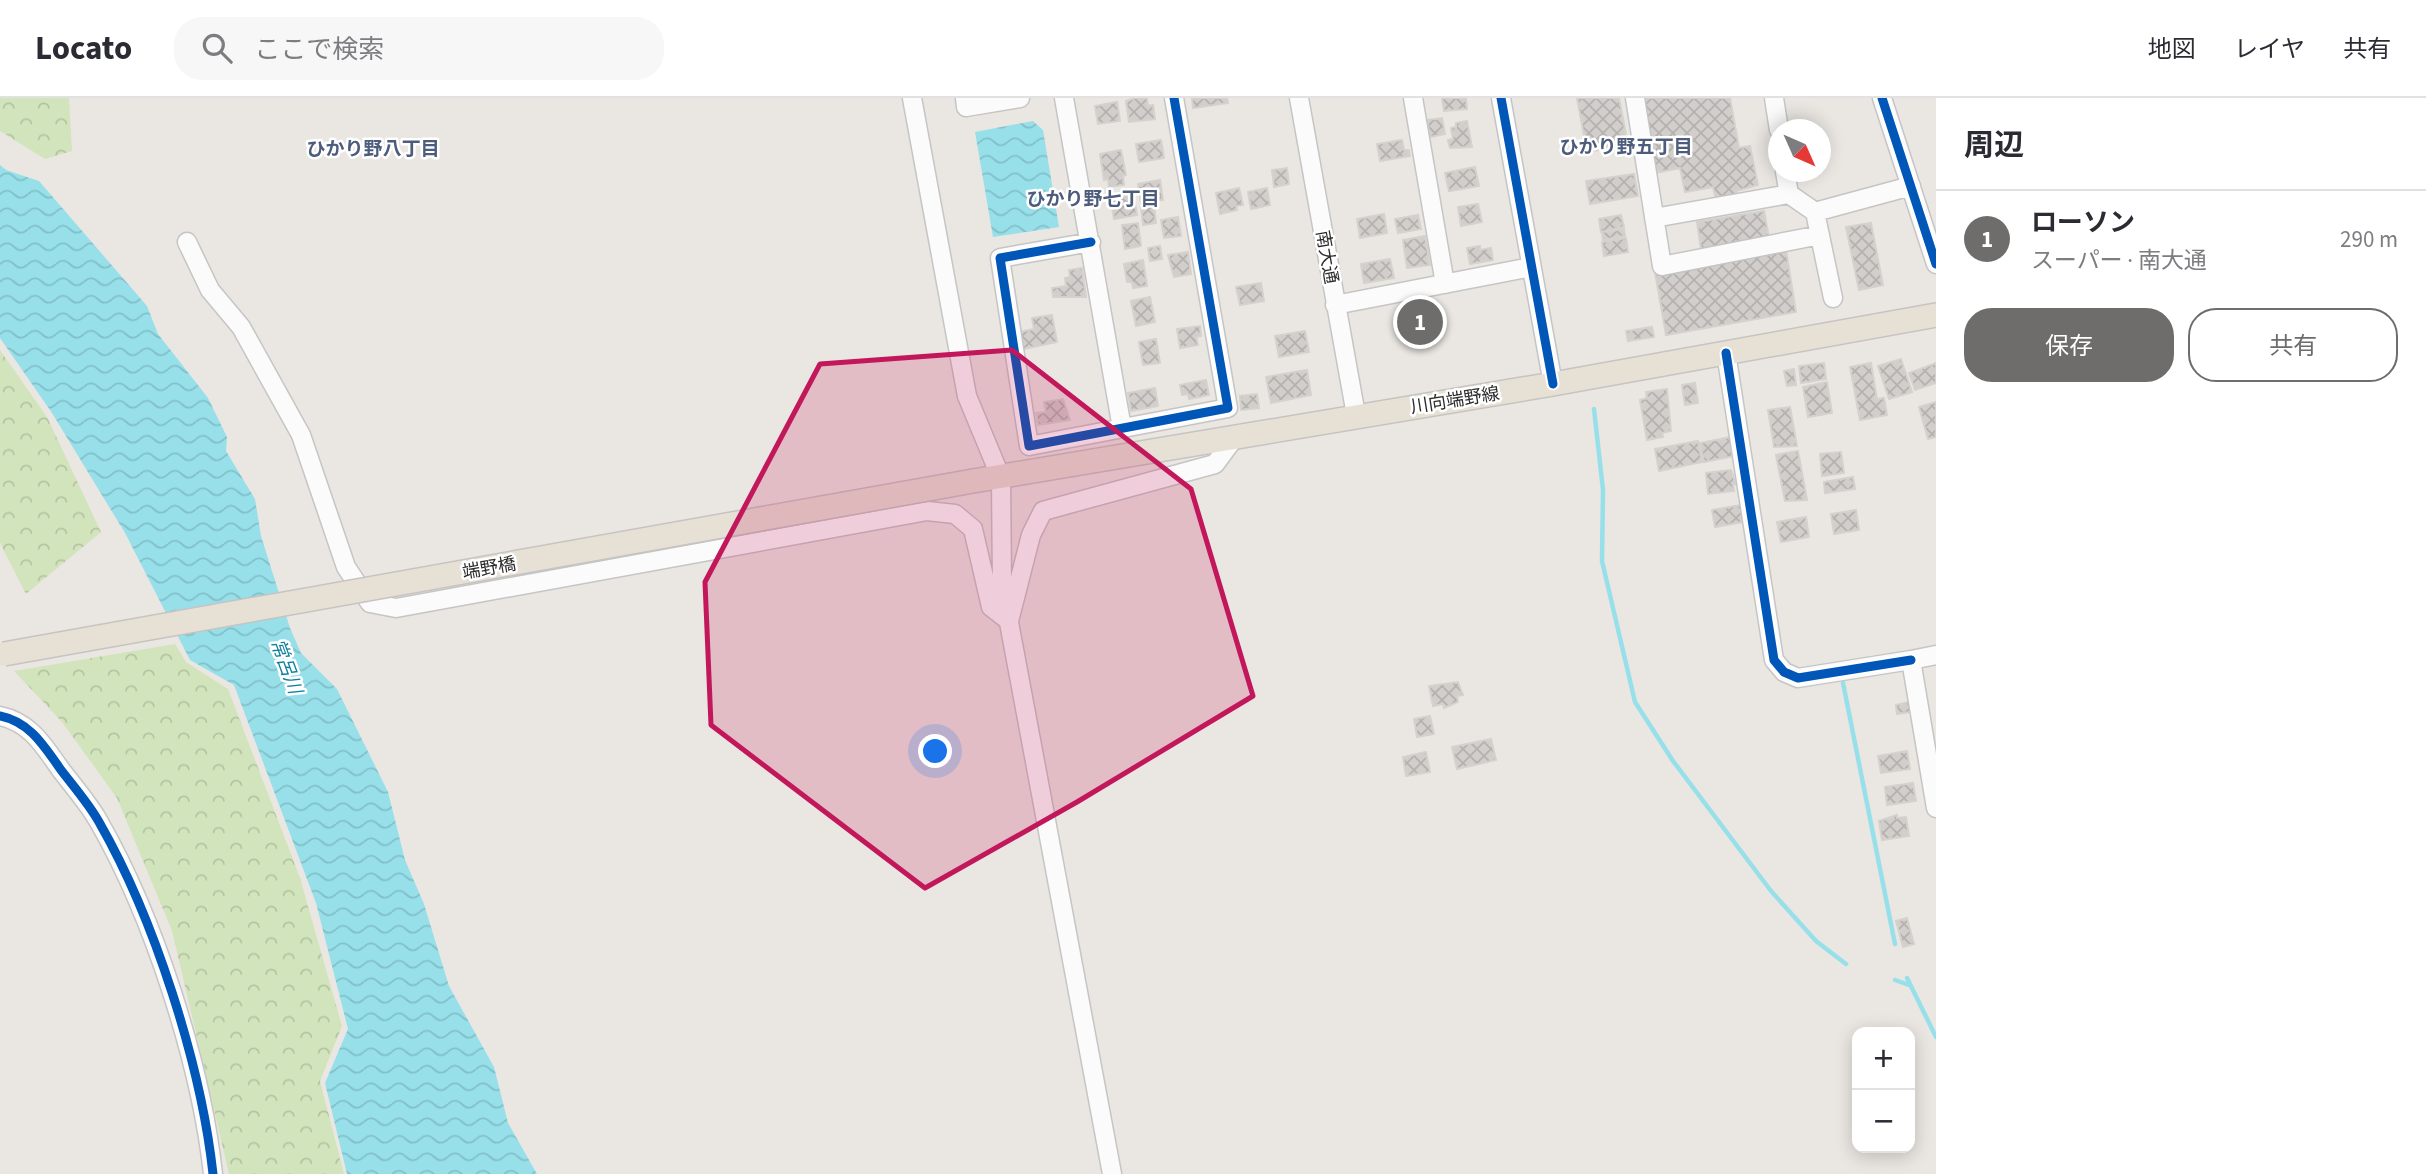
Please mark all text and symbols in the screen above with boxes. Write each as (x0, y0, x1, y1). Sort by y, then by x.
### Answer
search box (174, 17, 664, 80)
text: Locato (35, 25, 132, 72)
icon: search (198, 29, 236, 67)
text: ここで検索 (254, 31, 384, 68)
text: 地図 (2148, 32, 2196, 67)
text: レイヤ (2234, 32, 2305, 67)
text: 共有 (2343, 32, 2391, 67)
north arrow (1768, 119, 1831, 182)
text: 周辺 (1964, 124, 2024, 167)
district label: ひかり野五丁目 (1559, 134, 1693, 161)
district label: ひかり野八丁目 (306, 136, 440, 163)
district label: ひかり野七丁目 (1026, 186, 1160, 213)
text: ローソン (2031, 204, 2135, 241)
text: 1 (1981, 223, 1993, 256)
text: 290 m (2340, 223, 2398, 256)
street label: 南大通 (1310, 228, 1344, 286)
text: スーパー · 南大通 (2031, 244, 2207, 277)
pin: 1 (1397, 296, 1443, 348)
button: 保存 (1964, 308, 2174, 382)
button: 共有 (2188, 308, 2398, 382)
street label: 川向端野線 (1409, 381, 1501, 420)
street label: 端野橋 (460, 551, 518, 585)
water label: 常呂川 (263, 635, 309, 700)
your location (918, 734, 952, 768)
map controls (1852, 1027, 1915, 1153)
button: + (1852, 1027, 1915, 1090)
button: − (1852, 1090, 1915, 1153)

